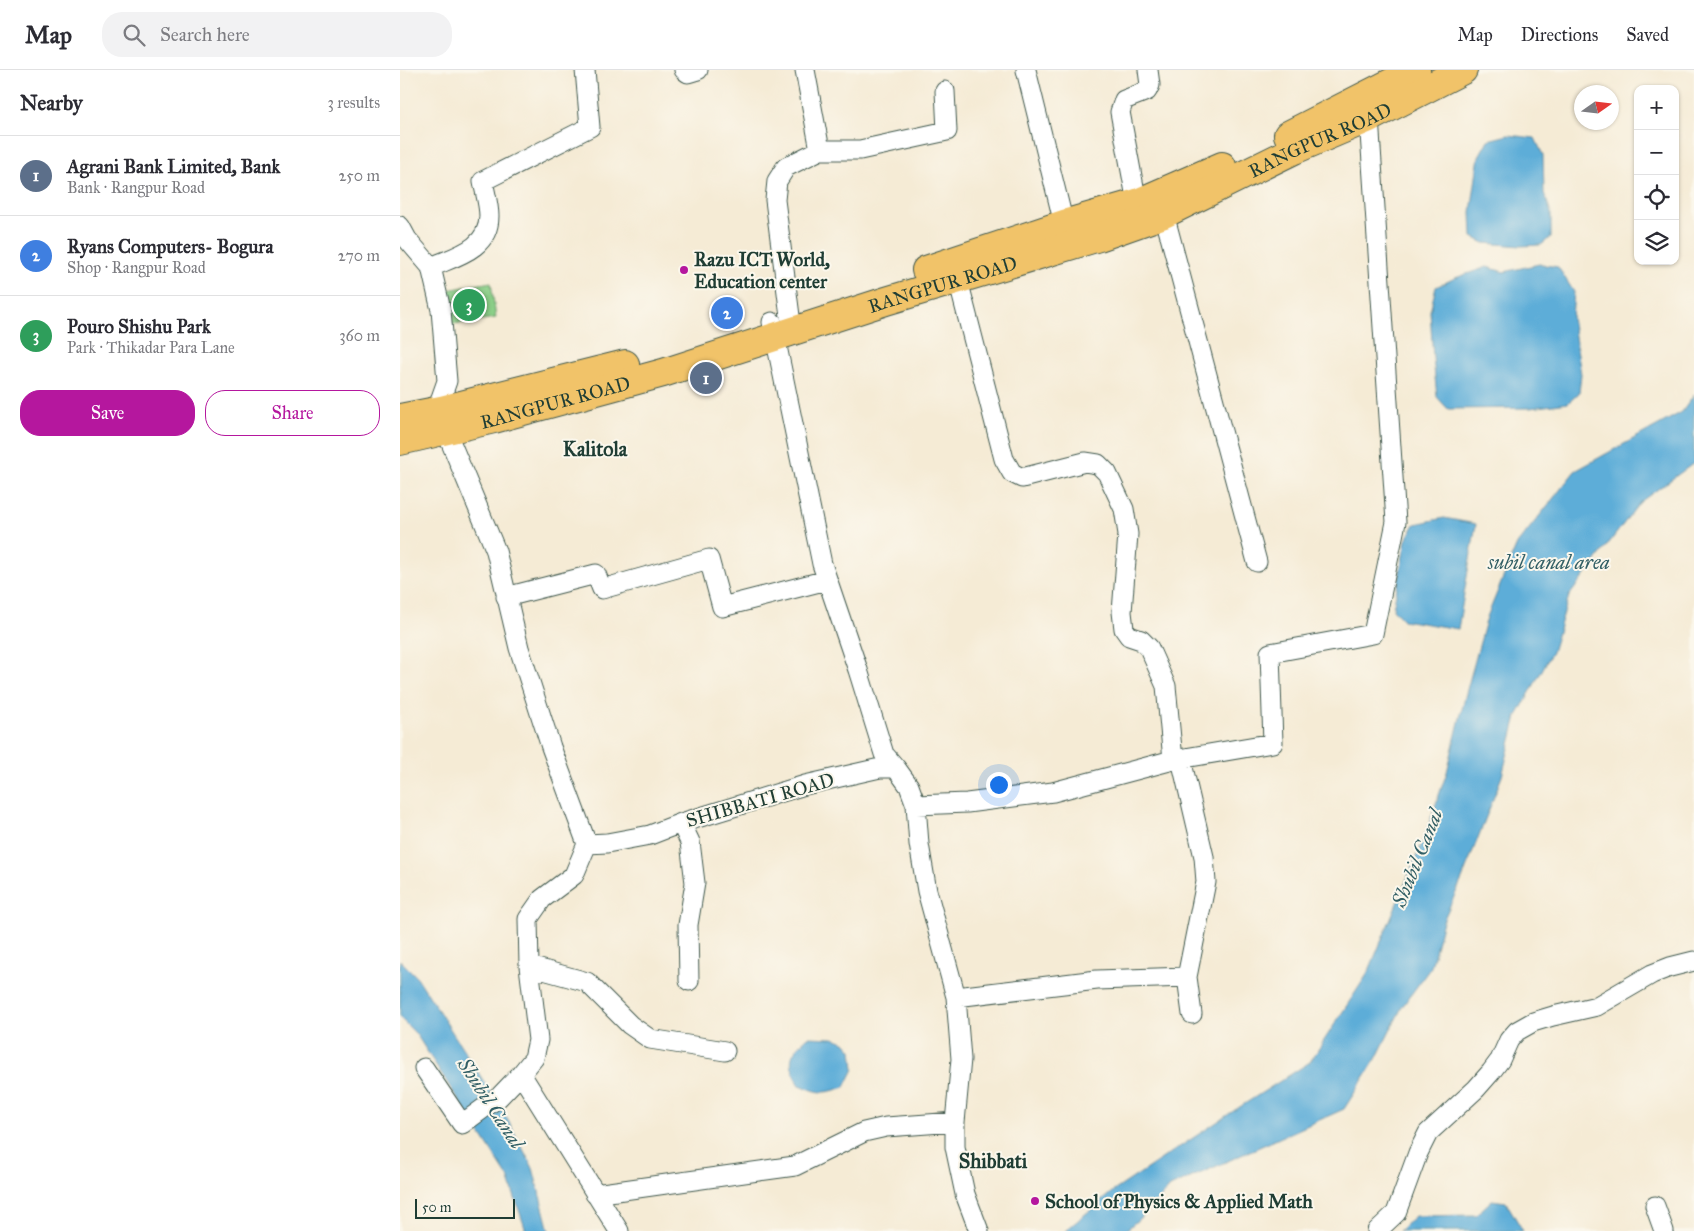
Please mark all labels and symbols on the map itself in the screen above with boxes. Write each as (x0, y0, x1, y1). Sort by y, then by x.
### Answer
north arrow (1574, 85, 1619, 130)
street label: RANGPUR ROAD (1245, 97, 1395, 182)
place label: Razu ICT World, Education center (694, 248, 830, 293)
street label: RANGPUR ROAD (865, 251, 1020, 318)
marker: Razu ICT World, Education center (678, 264, 690, 276)
pin: 3 (453, 286, 485, 324)
pin: 2 (711, 294, 743, 332)
pin: 1 (690, 359, 722, 397)
street label: RANGPUR ROAD (478, 371, 633, 433)
district label: Kalitola (563, 437, 628, 461)
water label: subil canal area (1487, 550, 1610, 574)
street label: SHIBBATI ROAD (683, 768, 837, 832)
your location (986, 772, 1012, 798)
water label: Shubil Canal (1386, 804, 1448, 911)
water label: Shubil Canal (452, 1052, 530, 1154)
district label: Shibbati (959, 1149, 1028, 1173)
place label: School of Physics & Applied Math (1045, 1190, 1313, 1214)
marker: School of Physics & Applied Math (1029, 1195, 1041, 1207)
scale bar (415, 1196, 515, 1219)

